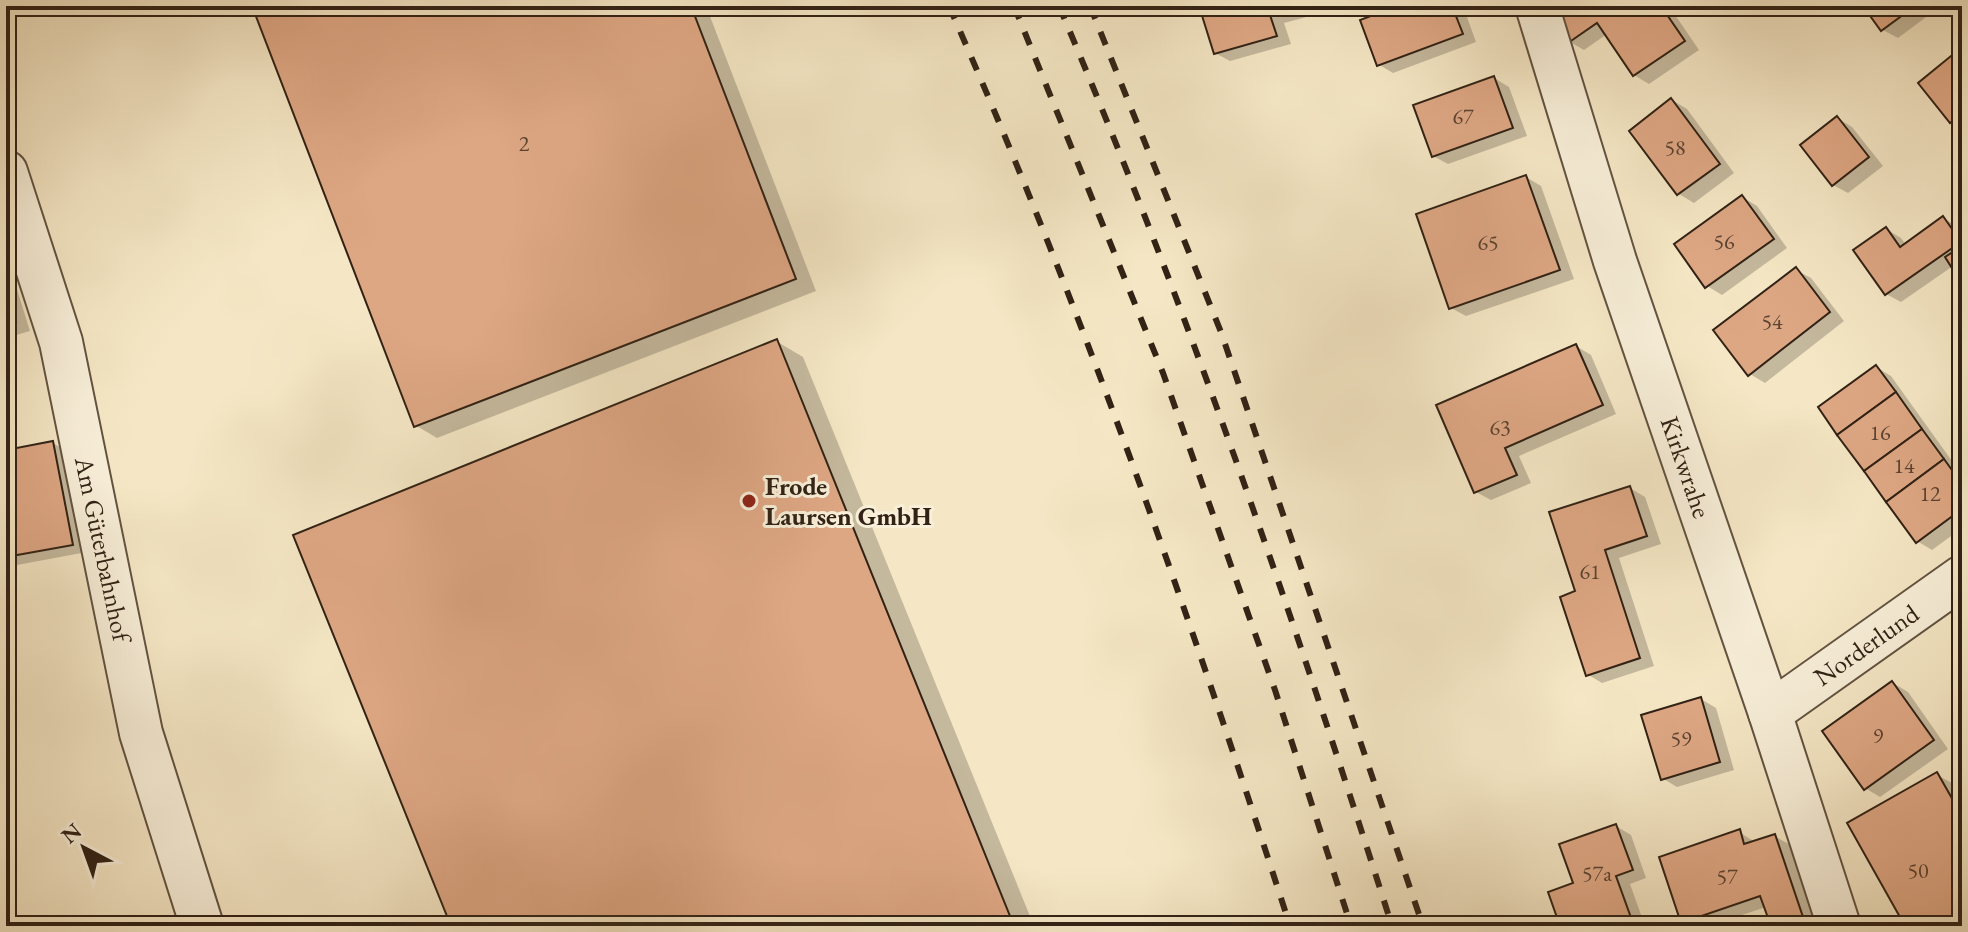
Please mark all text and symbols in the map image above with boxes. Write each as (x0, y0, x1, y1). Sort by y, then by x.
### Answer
house number: 67 (1452, 102, 1474, 131)
house number: 2 (519, 129, 530, 158)
house number: 58 (1664, 133, 1686, 162)
house number: 56 (1713, 227, 1735, 256)
house number: 65 (1477, 228, 1499, 257)
house number: 54 (1761, 307, 1783, 336)
street label: Kirkwrahe (1653, 412, 1719, 522)
house number: 63 (1489, 413, 1511, 442)
house number: 16 (1869, 418, 1891, 447)
house number: 14 (1893, 451, 1915, 480)
street label: Am Güterbahnhof (67, 453, 140, 647)
place label: Frode Laursen GmbH (765, 469, 932, 533)
house number: 12 (1919, 479, 1941, 508)
marker: Frode Laursen GmbH (740, 492, 758, 510)
house number: 61 (1579, 557, 1601, 586)
street label: Norderlund (1807, 596, 1926, 694)
house number: 9 (1873, 721, 1884, 750)
house number: 59 (1670, 724, 1692, 753)
north arrow (44, 808, 124, 888)
text: N (55, 816, 88, 850)
house number: 50 (1907, 856, 1929, 885)
house number: 57a (1582, 859, 1612, 888)
house number: 57 (1716, 862, 1738, 891)

